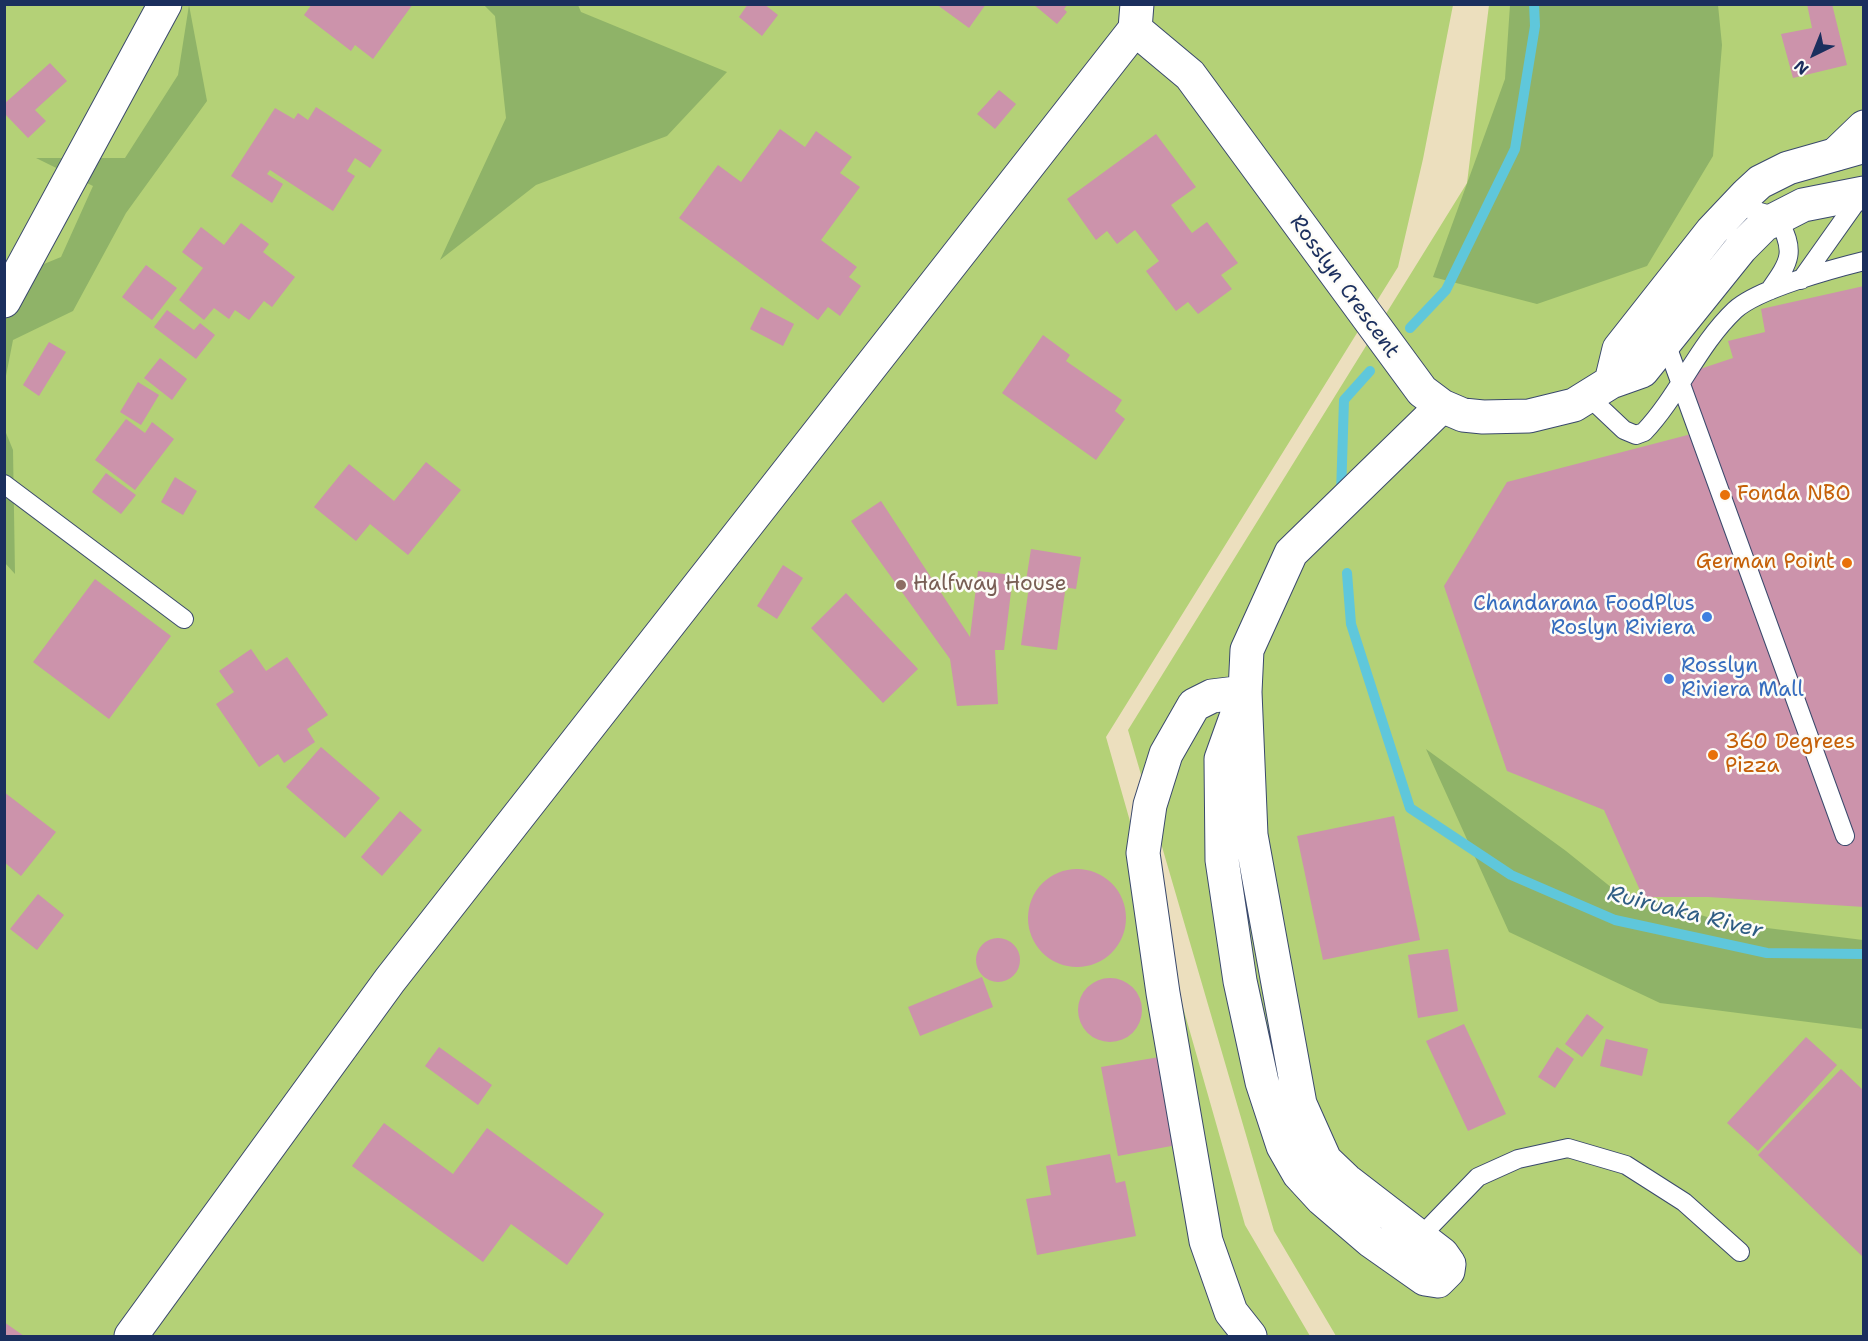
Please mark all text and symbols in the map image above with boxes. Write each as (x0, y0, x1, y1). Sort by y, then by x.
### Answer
north arrow (1784, 24, 1844, 84)
text: N (1790, 56, 1813, 80)
street label: Rosslyn Crescent (1284, 211, 1404, 363)
place label: Fonda NBO (1737, 482, 1851, 508)
marker: Fonda NBO (1718, 488, 1732, 502)
place label: German Point (1696, 550, 1835, 576)
marker: German Point (1840, 556, 1854, 570)
place label: Halfway House (913, 572, 1067, 598)
marker: Halfway House (894, 578, 908, 592)
place label: Chandarana FoodPlus Roslyn Riviera (1473, 592, 1695, 642)
marker: Chandarana FoodPlus Roslyn Riviera (1700, 610, 1714, 624)
place label: Rosslyn Riviera Mall (1681, 654, 1804, 704)
marker: Rosslyn Riviera Mall (1662, 672, 1676, 686)
place label: 360 Degrees Pizza (1725, 730, 1855, 780)
marker: 360 Degrees Pizza (1706, 748, 1720, 762)
water label: Ruiruaka River (1605, 881, 1765, 945)

